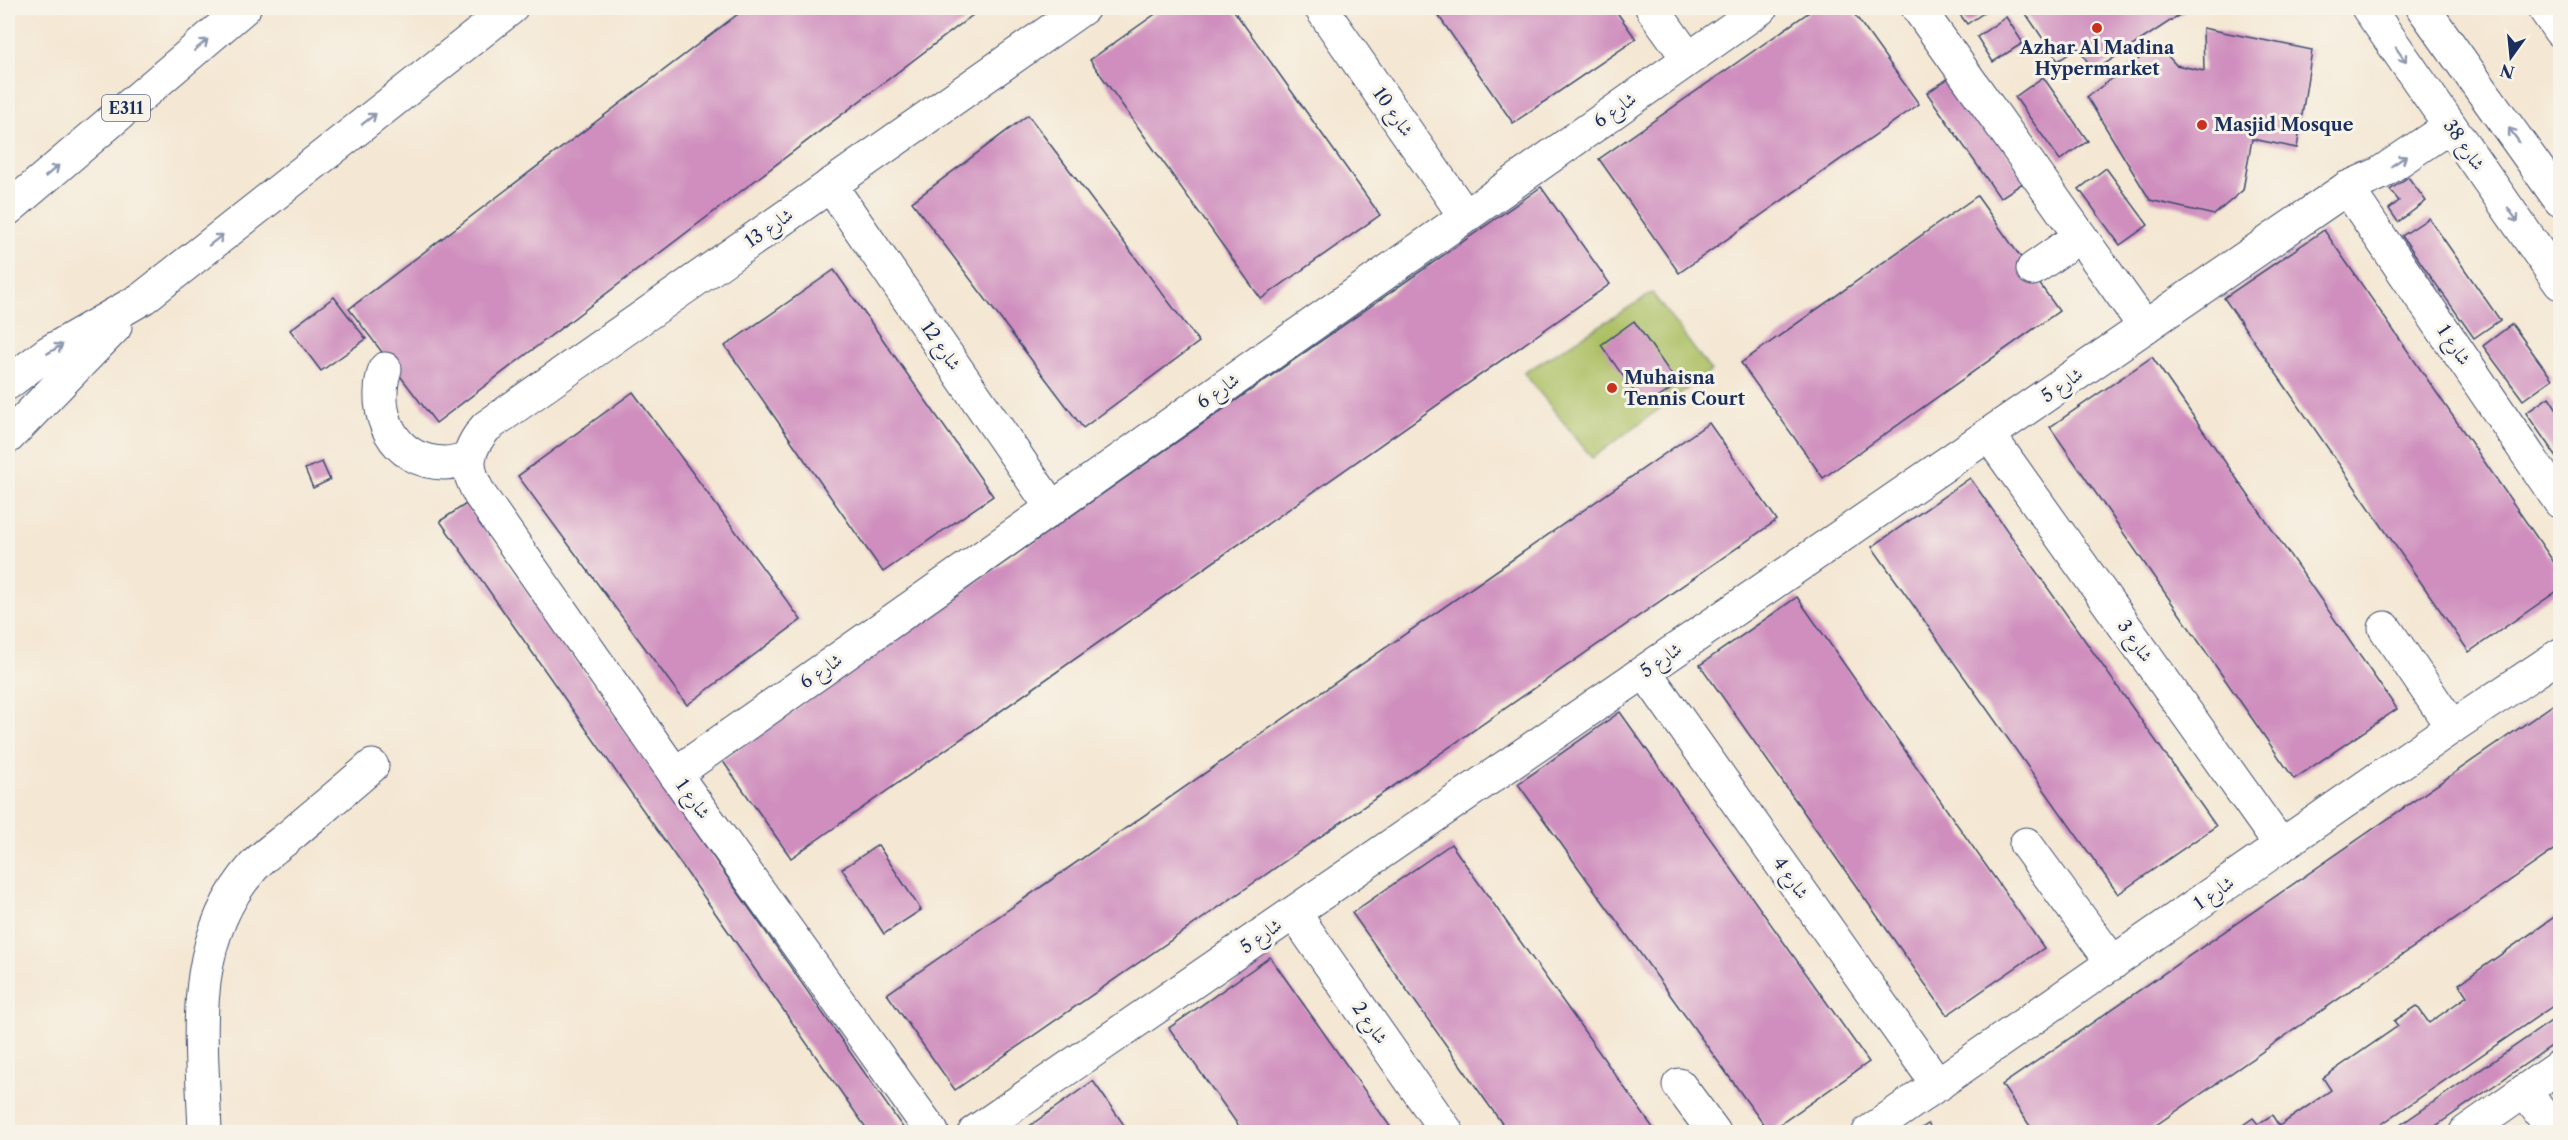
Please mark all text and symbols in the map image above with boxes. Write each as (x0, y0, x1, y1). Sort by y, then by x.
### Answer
marker: Azhar Al Madina Hypermarket (2090, 21, 2104, 35)
north arrow (2481, 27, 2541, 87)
place label: Azhar Al Madina Hypermarket (2019, 37, 2175, 80)
one-way arrow (193, 38, 209, 51)
one-way arrow (2395, 47, 2407, 63)
text: N (2498, 60, 2516, 83)
street label: شارع 10 (1365, 83, 1418, 143)
street label: شارع 6 (1590, 88, 1643, 136)
road number: E311 (102, 95, 150, 121)
one-way arrow (361, 113, 377, 126)
place label: Masjid Mosque (2214, 114, 2354, 136)
street label: شارع 38 (2435, 115, 2489, 177)
marker: Masjid Mosque (2195, 118, 2209, 132)
one-way arrow (2508, 128, 2520, 144)
one-way arrow (2390, 155, 2406, 167)
one-way arrow (44, 164, 59, 178)
street label: شارع 13 (741, 204, 800, 256)
one-way arrow (2507, 207, 2519, 223)
one-way arrow (208, 234, 224, 247)
street label: شارع 12 (913, 318, 965, 377)
street label: شارع 1 (2429, 321, 2475, 371)
one-way arrow (46, 342, 63, 354)
street label: شارع 5 (2037, 363, 2089, 410)
place label: Muhaisna Tennis Court (1624, 367, 1746, 410)
street label: شارع 6 (1193, 369, 1246, 417)
marker: Muhaisna Tennis Court (1605, 381, 1619, 395)
street label: شارع 3 (2110, 616, 2157, 668)
street label: شارع 5 (1636, 638, 1688, 685)
street label: شارع 6 (796, 649, 849, 697)
street label: شارع 1 (668, 775, 715, 825)
street label: شارع 4 (1765, 853, 1813, 906)
street label: شارع 1 (2190, 871, 2240, 918)
street label: شارع 5 (1236, 914, 1288, 961)
street label: شارع 2 (1344, 998, 1392, 1051)

